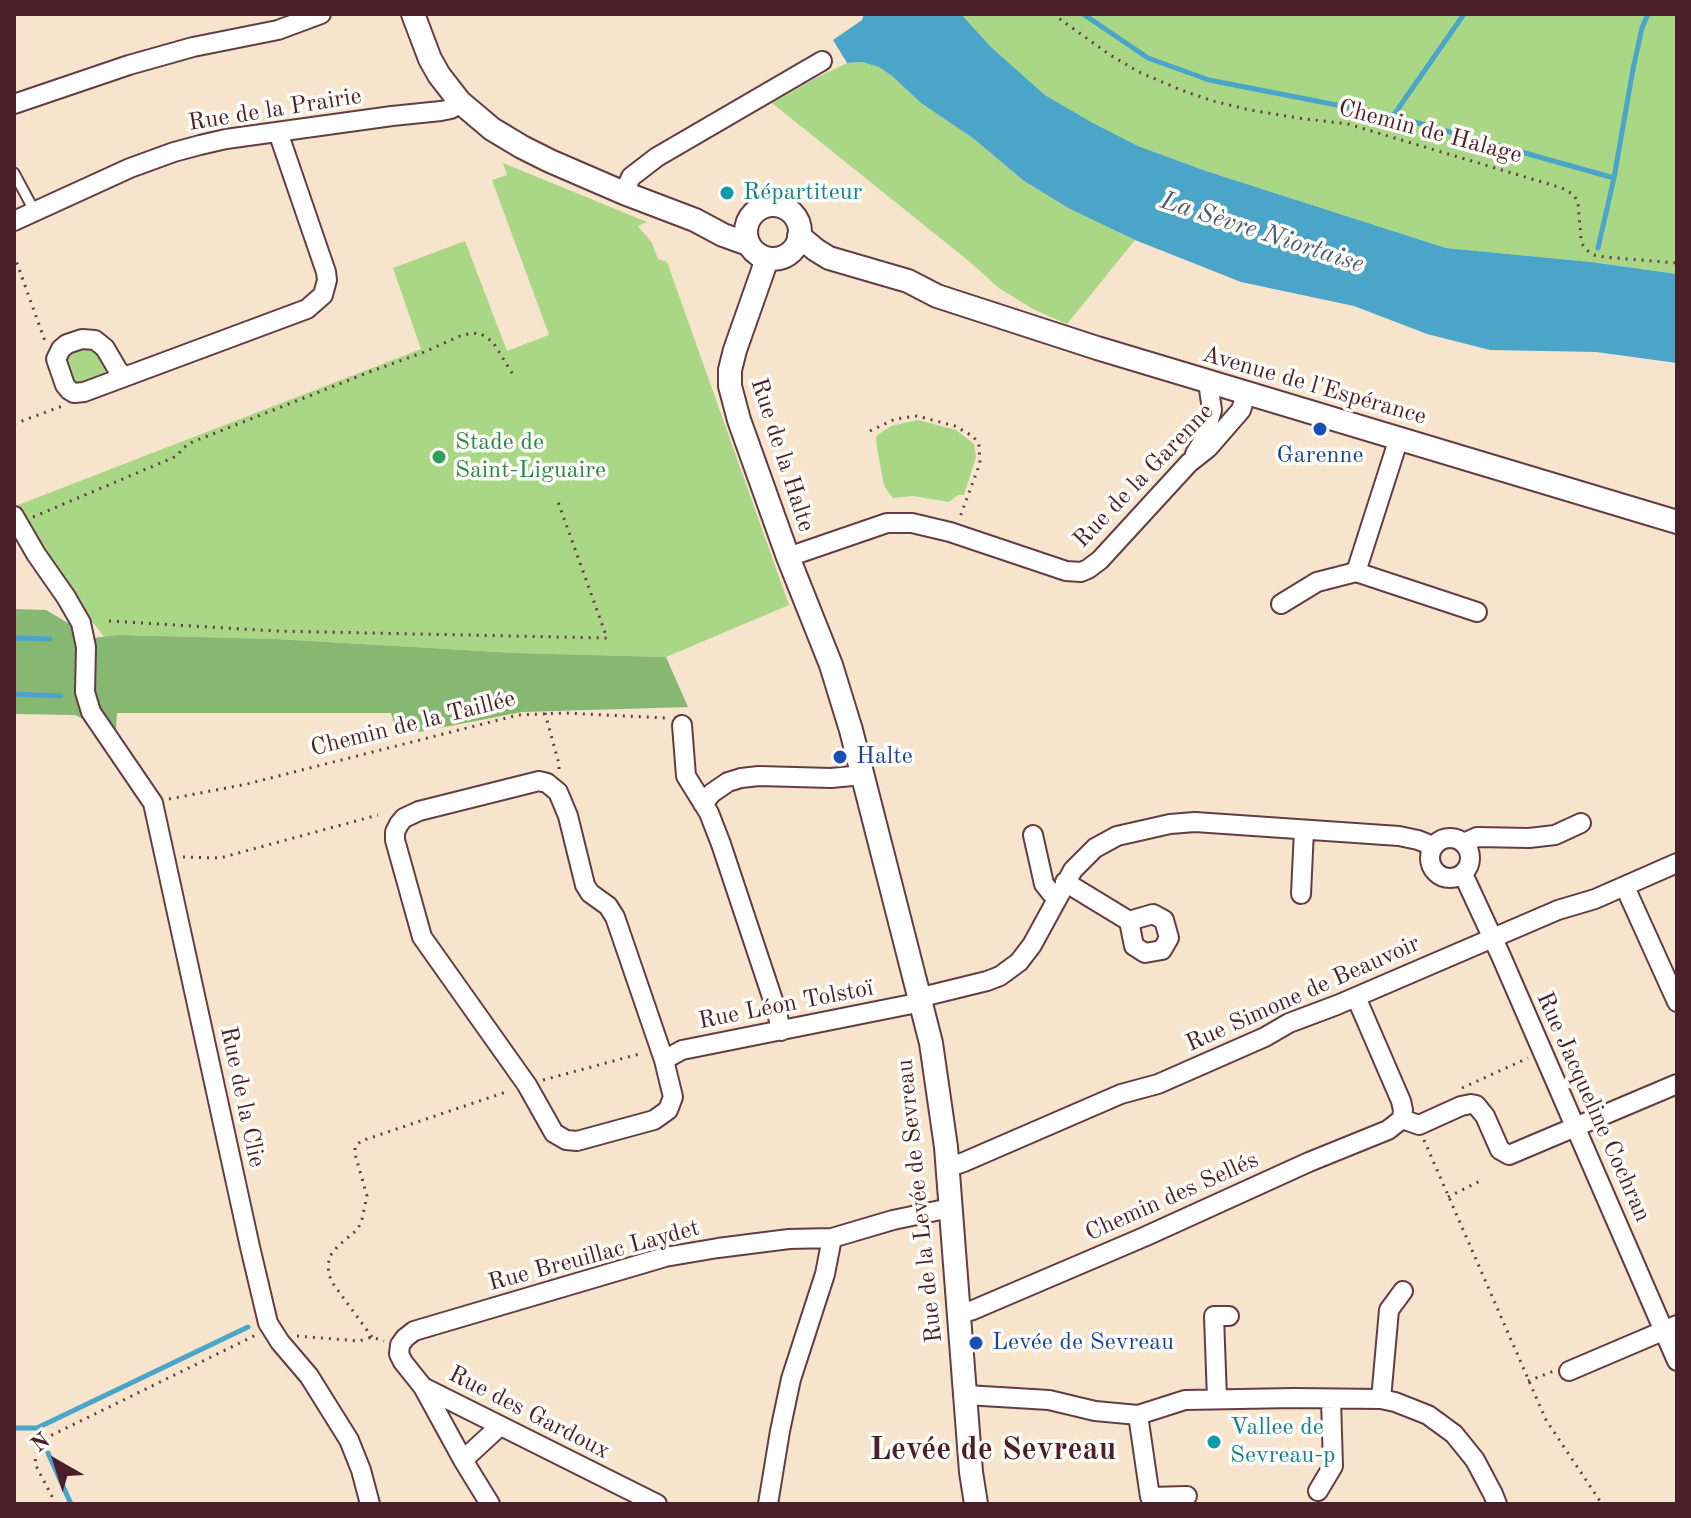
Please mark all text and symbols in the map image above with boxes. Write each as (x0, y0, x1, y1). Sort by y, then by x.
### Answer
street label: Rue de la Prairie (186, 82, 364, 138)
street label: Chemin de Halage (1335, 94, 1525, 170)
place label: Répartiteur (743, 179, 862, 207)
marker: Répartiteur (718, 184, 736, 202)
water label: La Sèvre Niortaise (1156, 185, 1368, 281)
street label: Avenue de l'Espérance (1198, 340, 1430, 432)
street label: Rue de la Halte (744, 375, 820, 535)
street label: Rue de la Garenne (1068, 398, 1220, 554)
marker: Garenne (1311, 420, 1329, 438)
place label: Stade de Saint-Liguaire (455, 429, 606, 485)
place label: Garenne (1277, 442, 1363, 470)
marker: Stade de Saint-Liguaire (430, 448, 448, 466)
street label: Chemin de la Taillée (308, 685, 518, 763)
place label: Halte (856, 743, 913, 771)
marker: Halte (831, 748, 849, 766)
street label: Rue Simone de Beauvoir (1182, 929, 1424, 1059)
street label: Rue Léon Tolstoï (696, 974, 876, 1036)
street label: Rue Jacqueline Cochran (1529, 988, 1657, 1226)
street label: Rue de la Clie (213, 1024, 271, 1170)
street label: Rue de la Levée de Sevreau (891, 1058, 949, 1344)
street label: Chemin des Sellés (1081, 1146, 1263, 1248)
street label: Rue Breuillac Laydet (485, 1214, 703, 1298)
place label: Levée de Sevreau (992, 1329, 1174, 1357)
marker: Levée de Sevreau (967, 1334, 985, 1352)
street label: Rue des Gardoux (444, 1360, 614, 1466)
place label: Vallee de Sevreau-p (1230, 1414, 1336, 1470)
north arrow (16, 1422, 96, 1502)
text: N (27, 1430, 54, 1457)
district label: Levée de Sevreau (870, 1432, 1116, 1470)
marker: Vallee de Sevreau-p (1205, 1433, 1223, 1451)

